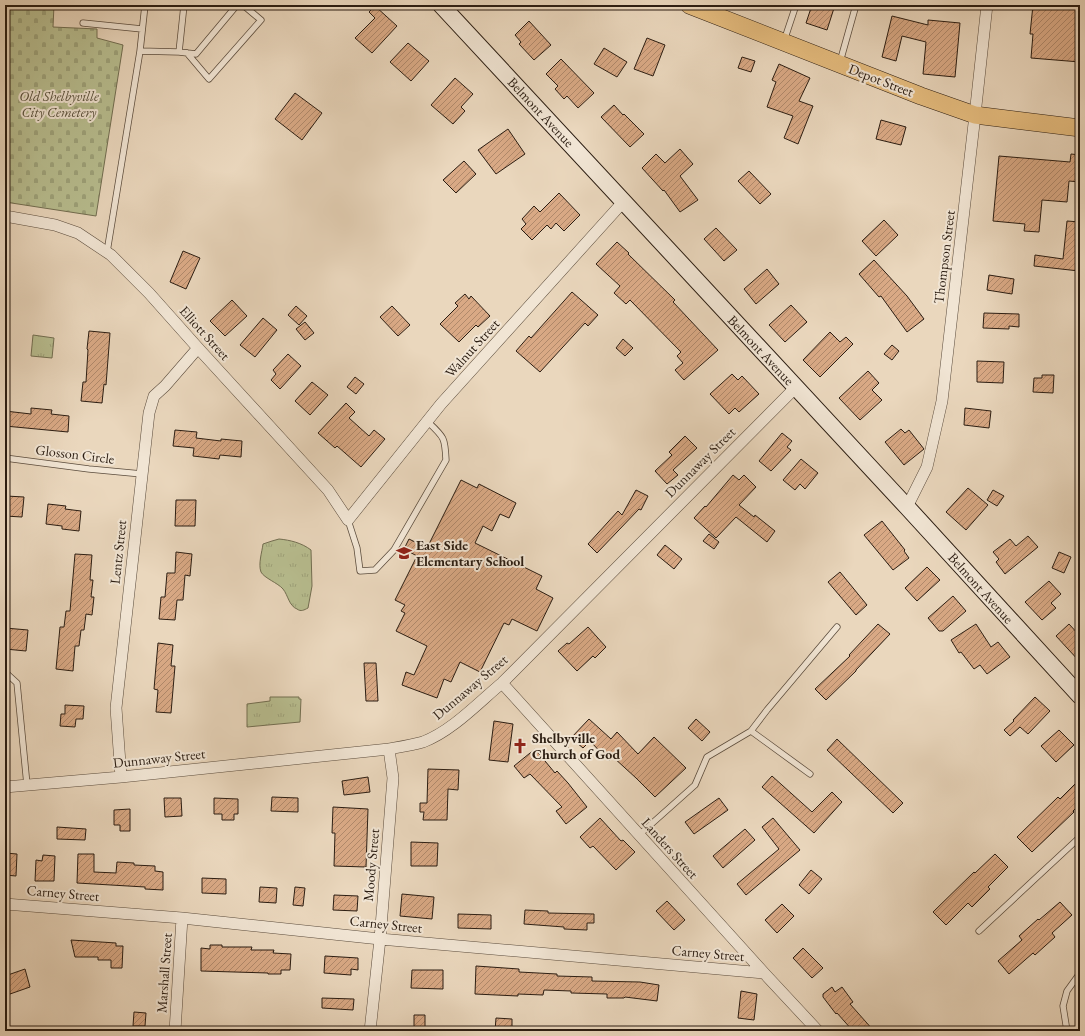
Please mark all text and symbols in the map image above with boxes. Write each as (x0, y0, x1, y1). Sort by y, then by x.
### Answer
street label: Depot Street (846, 59, 917, 101)
street label: Belmont Avenue (504, 73, 579, 151)
park label: Old Shelbyville City Cemetery (19, 87, 99, 121)
street label: Thompson Street (929, 209, 959, 305)
street label: Elliott Street (176, 302, 235, 364)
street label: Belmont Avenue (724, 311, 799, 389)
street label: Walnut Street (441, 314, 504, 381)
street label: Dunnaway Street (661, 422, 740, 501)
street label: Glosson Circle (35, 440, 116, 468)
street label: Lentz Street (106, 519, 130, 585)
place label: East Side Elementary School (416, 536, 524, 570)
school or university icon: East Side Elementary School (395, 544, 413, 562)
street label: Belmont Avenue (944, 549, 1018, 628)
street label: Dunnaway Street (429, 650, 512, 724)
place label: Shelbyville Church of God (532, 729, 620, 763)
church icon: Shelbyville Church of God (511, 737, 529, 755)
street label: Dunnaway Street (112, 744, 207, 772)
street label: Landers Street (638, 814, 703, 883)
street label: Moody Street (359, 827, 383, 902)
street label: Carney Street (26, 881, 101, 905)
street label: Carney Street (349, 911, 424, 937)
street label: Marshall Street (152, 932, 176, 1014)
street label: Carney Street (671, 941, 746, 965)

